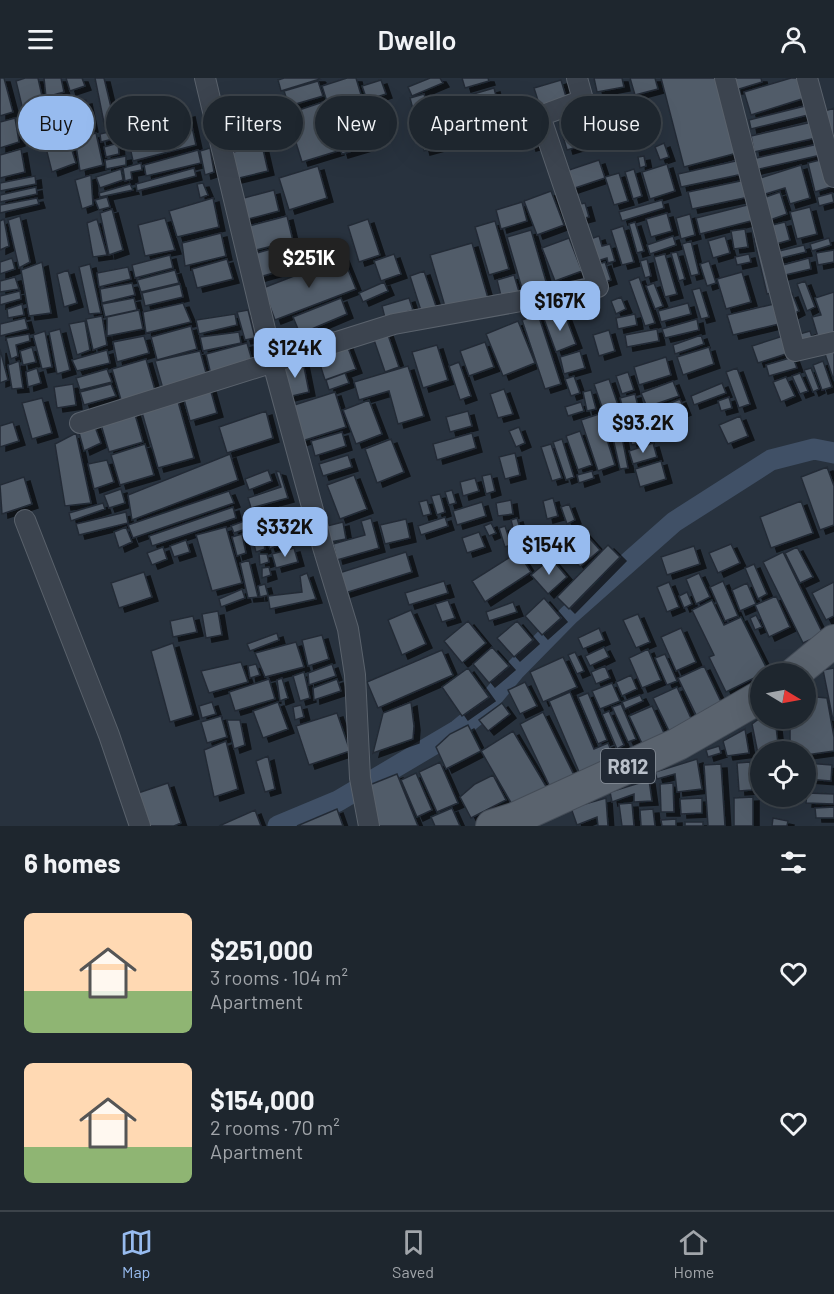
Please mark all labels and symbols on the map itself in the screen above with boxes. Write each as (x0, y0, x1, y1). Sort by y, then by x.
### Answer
pin: $251K (267, 238, 351, 289)
pin: $167K (518, 281, 602, 332)
pin: $124K (253, 328, 337, 379)
pin: $93.2K (594, 403, 692, 454)
pin: $332K (243, 507, 327, 558)
pin: $154K (507, 525, 591, 576)
north arrow (750, 663, 816, 729)
road number: R812 (601, 749, 655, 783)

